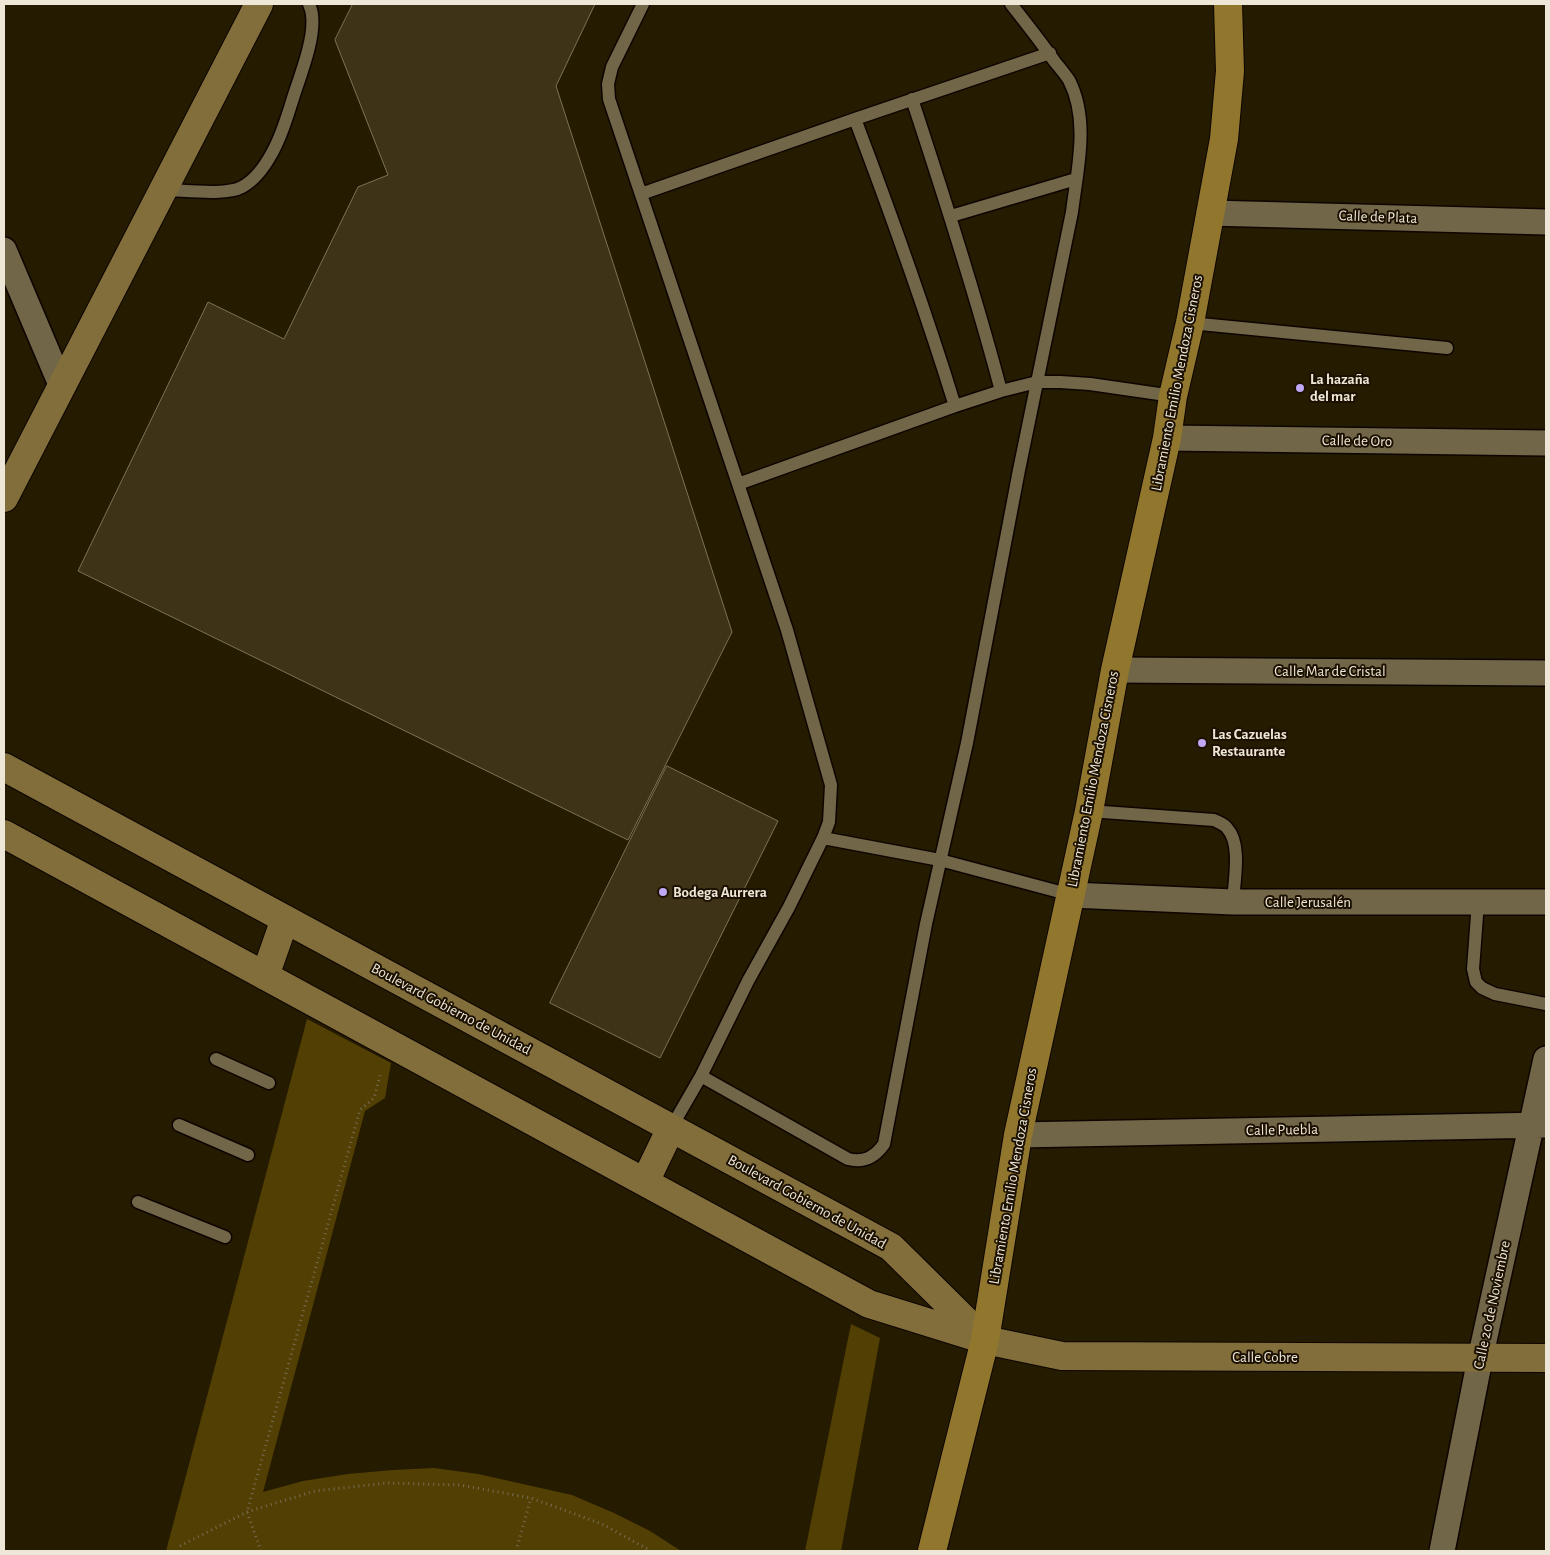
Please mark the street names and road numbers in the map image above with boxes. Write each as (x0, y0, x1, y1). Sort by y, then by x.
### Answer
street label: Calle de Plata (1338, 207, 1418, 227)
street label: Libramiento Emilio Mendoza Cisneros (1147, 274, 1207, 492)
street label: Calle de Oro (1322, 431, 1392, 451)
street label: Calle Mar de Cristal (1274, 662, 1386, 680)
street label: Libramiento Emilio Mendoza Cisneros (1063, 670, 1123, 888)
street label: Calle Jerusalén (1265, 893, 1351, 911)
street label: Boulevard Gobierno de Unidad (368, 959, 534, 1059)
street label: Libramiento Emilio Mendoza Cisneros (985, 1066, 1041, 1286)
street label: Calle Puebla (1246, 1120, 1318, 1140)
street label: Boulevard Gobierno de Unidad (725, 1151, 889, 1253)
street label: Calle 20 de Noviembre (1470, 1239, 1514, 1371)
street label: Calle Cobre (1232, 1348, 1298, 1366)

